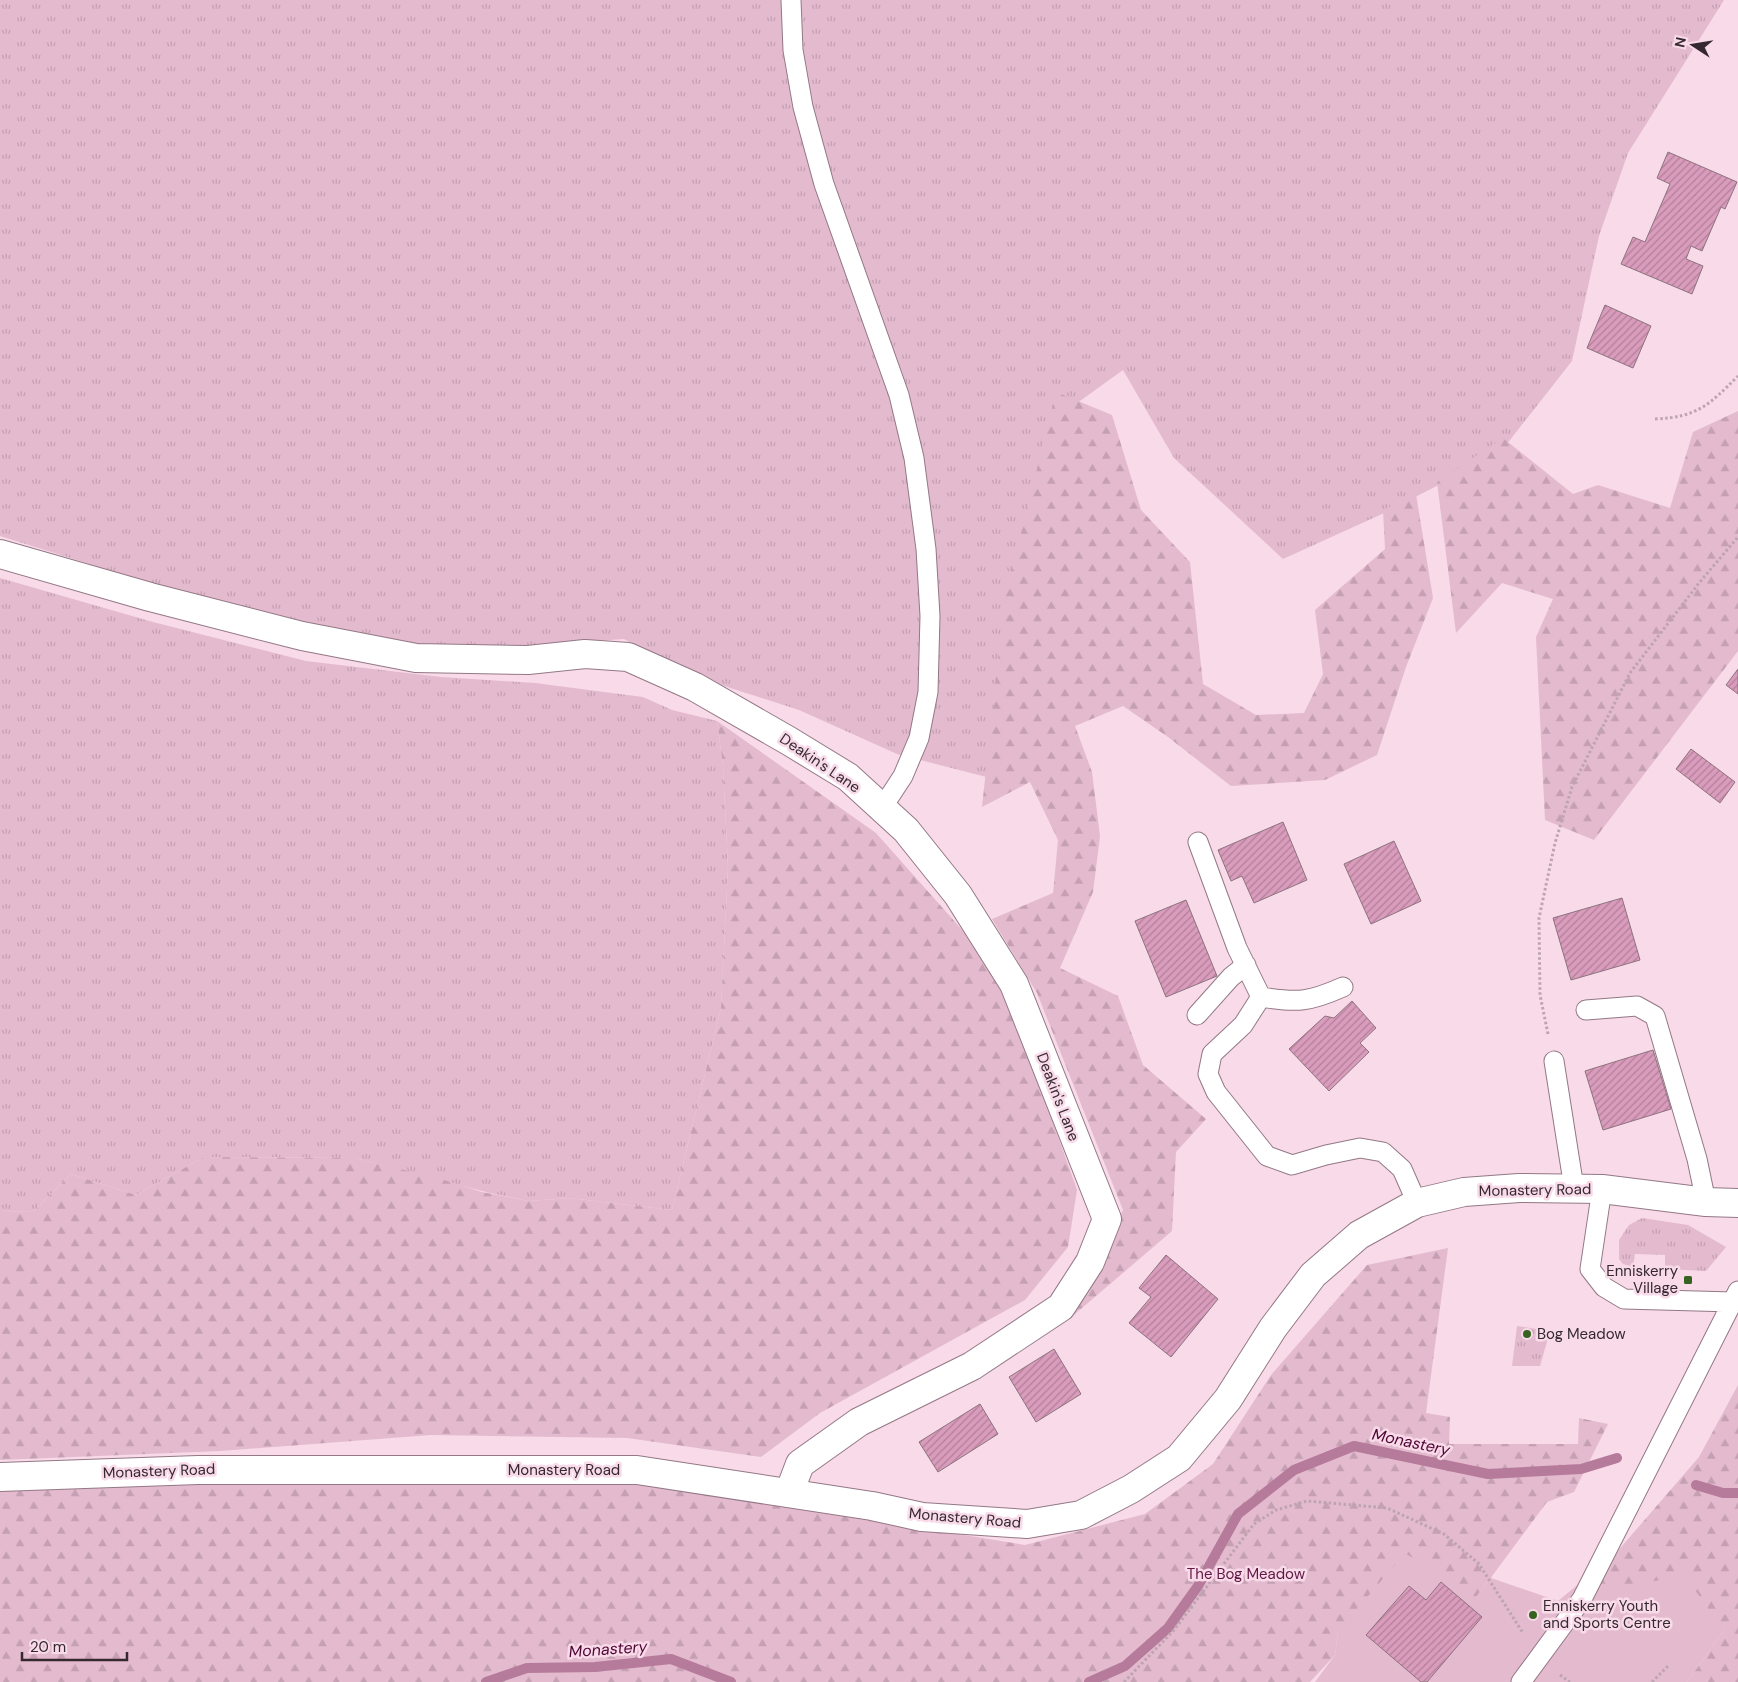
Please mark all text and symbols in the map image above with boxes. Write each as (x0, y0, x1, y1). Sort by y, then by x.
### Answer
north arrow (1668, 20, 1718, 70)
text: N (1670, 35, 1690, 49)
street label: Deakin's Lane (776, 729, 864, 797)
street label: Deakin's Lane (1032, 1050, 1084, 1144)
street label: Monastery Road (1479, 1179, 1591, 1201)
place label: Enniskerry Village (1606, 1261, 1679, 1298)
marker: Enniskerry Village (1682, 1274, 1694, 1286)
place label: Bog Meadow (1537, 1324, 1626, 1344)
marker: Bog Meadow (1521, 1328, 1533, 1340)
water label: Monastery (1370, 1424, 1453, 1461)
street label: Monastery Road (102, 1459, 216, 1483)
street label: Monastery Road (508, 1460, 620, 1480)
street label: Monastery Road (908, 1503, 1022, 1533)
park label: The Bog Meadow (1187, 1564, 1306, 1584)
place label: Enniskerry Youth and Sports Centre (1543, 1596, 1671, 1633)
marker: Enniskerry Youth and Sports Centre (1527, 1609, 1539, 1621)
scale bar (22, 1630, 128, 1662)
water label: Monastery (568, 1636, 649, 1662)
text: 20 m (30, 1637, 66, 1657)

